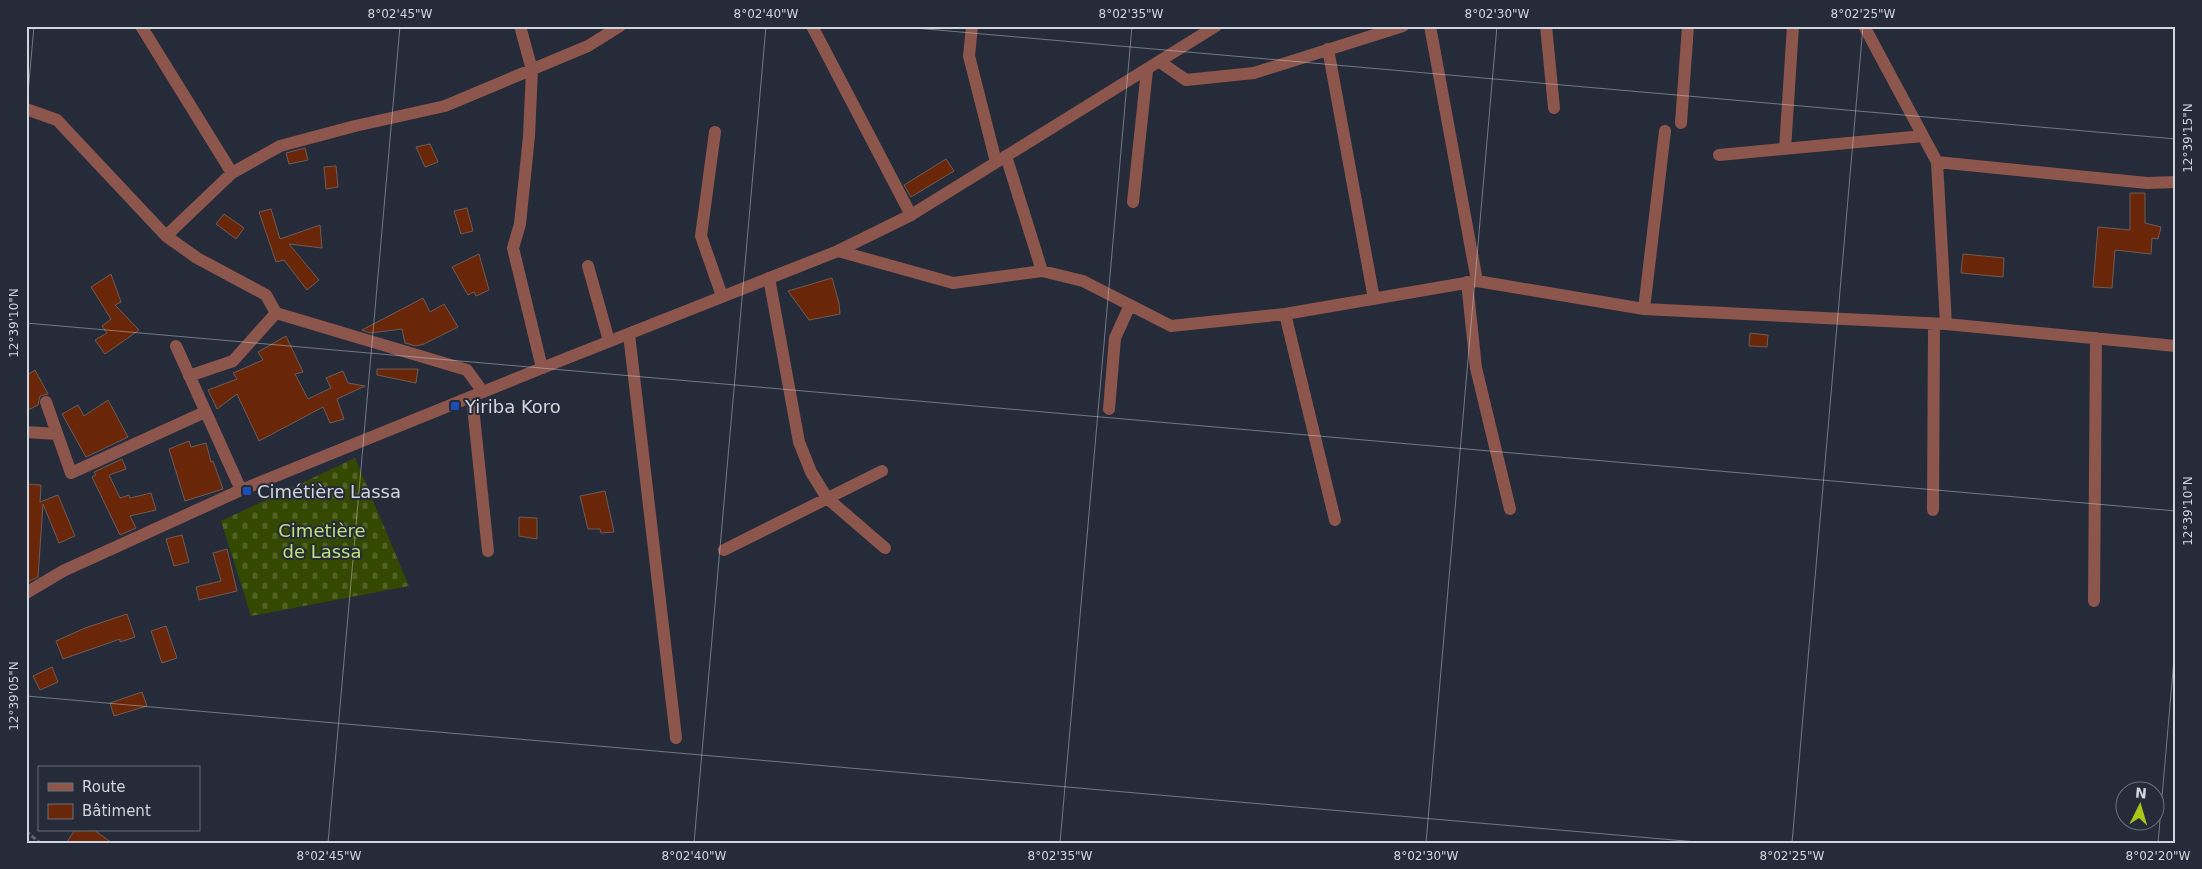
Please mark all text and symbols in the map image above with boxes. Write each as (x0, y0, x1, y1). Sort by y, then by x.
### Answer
text: 8°02'45"W (368, 7, 433, 21)
text: 8°02'40"W (734, 7, 799, 21)
text: 8°02'35"W (1099, 7, 1164, 21)
text: 8°02'30"W (1465, 7, 1530, 21)
text: 8°02'25"W (1831, 7, 1896, 21)
text: 12°39'15"N (2181, 103, 2195, 173)
text: 12°39'10"N (7, 288, 21, 358)
place label: Yiriba Koro (464, 396, 561, 417)
marker: Yiriba Koro (449, 400, 461, 412)
text: 12°39'10"N (2181, 476, 2195, 546)
place label: Cimétière Lassa (257, 481, 401, 502)
marker: Cimétière Lassa (241, 485, 253, 497)
park label: Cimetière de Lassa (278, 520, 366, 562)
text: 12°39'05"N (7, 661, 21, 731)
legend (38, 766, 200, 832)
text: Route (82, 778, 126, 796)
north arrow (2114, 782, 2164, 832)
text: N (2135, 785, 2148, 802)
text: Bâtiment (82, 802, 151, 820)
text: 8°02'45"W (297, 849, 362, 863)
text: 8°02'40"W (662, 849, 727, 863)
text: 8°02'35"W (1028, 849, 1093, 863)
text: 8°02'30"W (1394, 849, 1459, 863)
text: 8°02'25"W (1760, 849, 1825, 863)
text: 8°02'20"W (2126, 849, 2191, 863)

